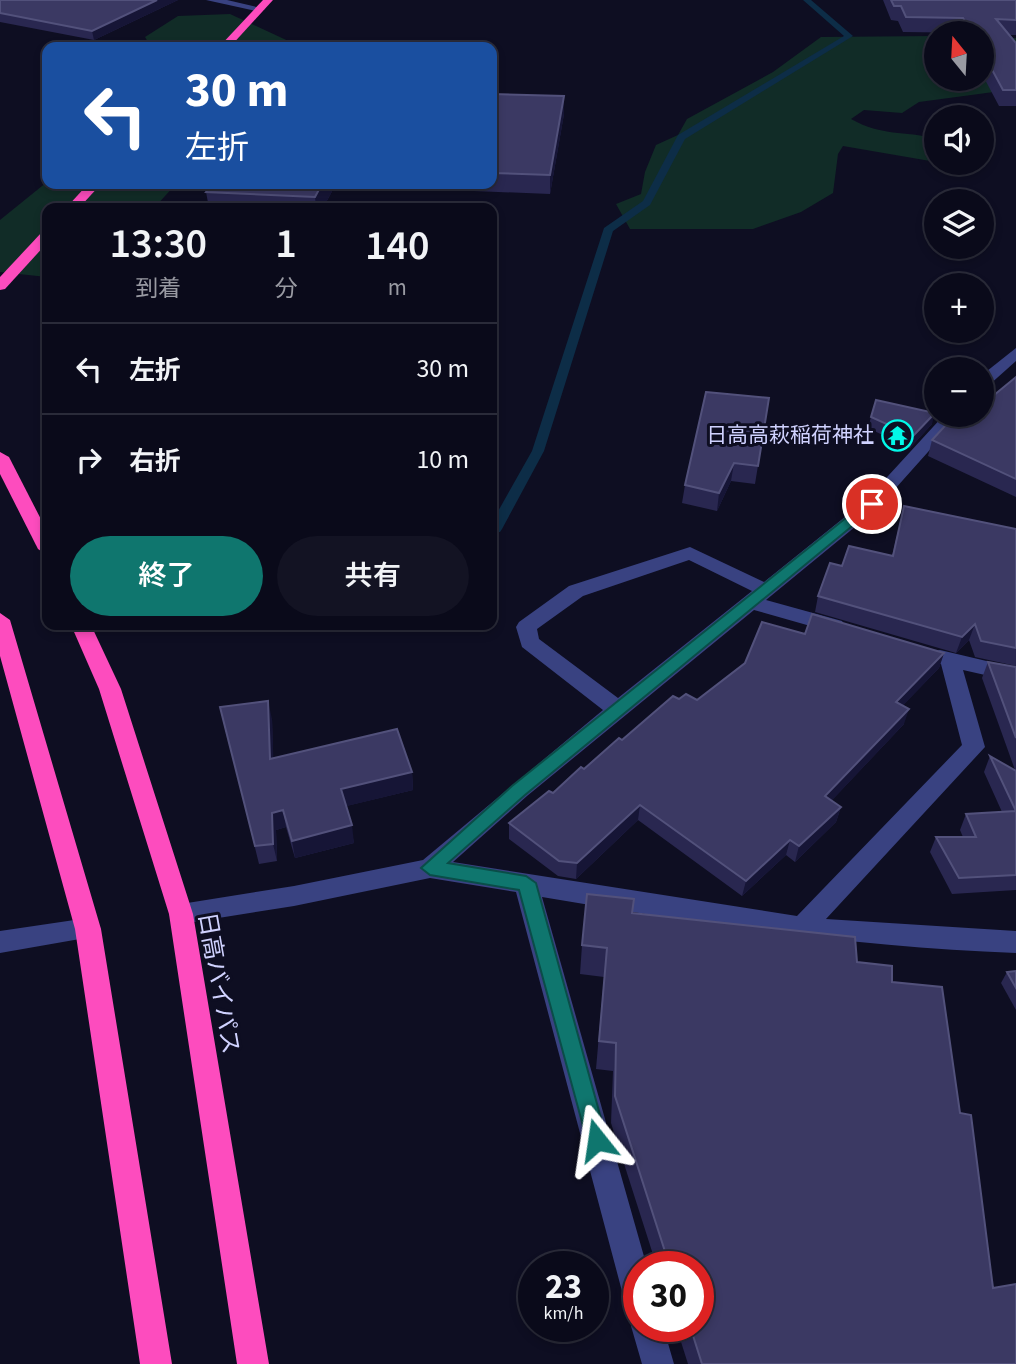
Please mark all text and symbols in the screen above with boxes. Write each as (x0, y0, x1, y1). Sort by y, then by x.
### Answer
north arrow (924, 21, 994, 91)
map controls (924, 21, 994, 427)
text: 30 m (185, 56, 289, 126)
icon: left (70, 70, 161, 161)
button: sound (924, 105, 994, 175)
text: 左折 (185, 125, 249, 171)
button: layers (924, 189, 994, 259)
text: 13:30 (109, 214, 207, 274)
text: 1 (275, 214, 297, 274)
text: 140 (365, 216, 430, 276)
text: m (388, 271, 407, 304)
text: 到着 (135, 272, 181, 305)
text: 分 (275, 272, 298, 305)
button: + (924, 273, 994, 343)
icon: left (70, 350, 108, 388)
text: 30 m (416, 350, 469, 387)
text: 左折 (129, 352, 181, 389)
button: − (924, 357, 994, 427)
temple icon: 日高高萩稲荷神社 (880, 418, 914, 452)
place label: 日高高萩稲荷神社 (706, 420, 874, 450)
icon: right (70, 441, 108, 479)
text: 10 m (416, 441, 469, 478)
text: 右折 (129, 443, 181, 480)
pin (842, 474, 902, 534)
icon: arrive (853, 485, 891, 523)
button: 終了 (70, 536, 263, 616)
button: 共有 (277, 536, 469, 616)
street label: 日高バイパス (189, 909, 248, 1057)
position arrow (560, 1103, 634, 1177)
speed limit sign: 30 (623, 1251, 714, 1342)
text: 23 (545, 1262, 582, 1312)
text: km/h (544, 1301, 583, 1326)

